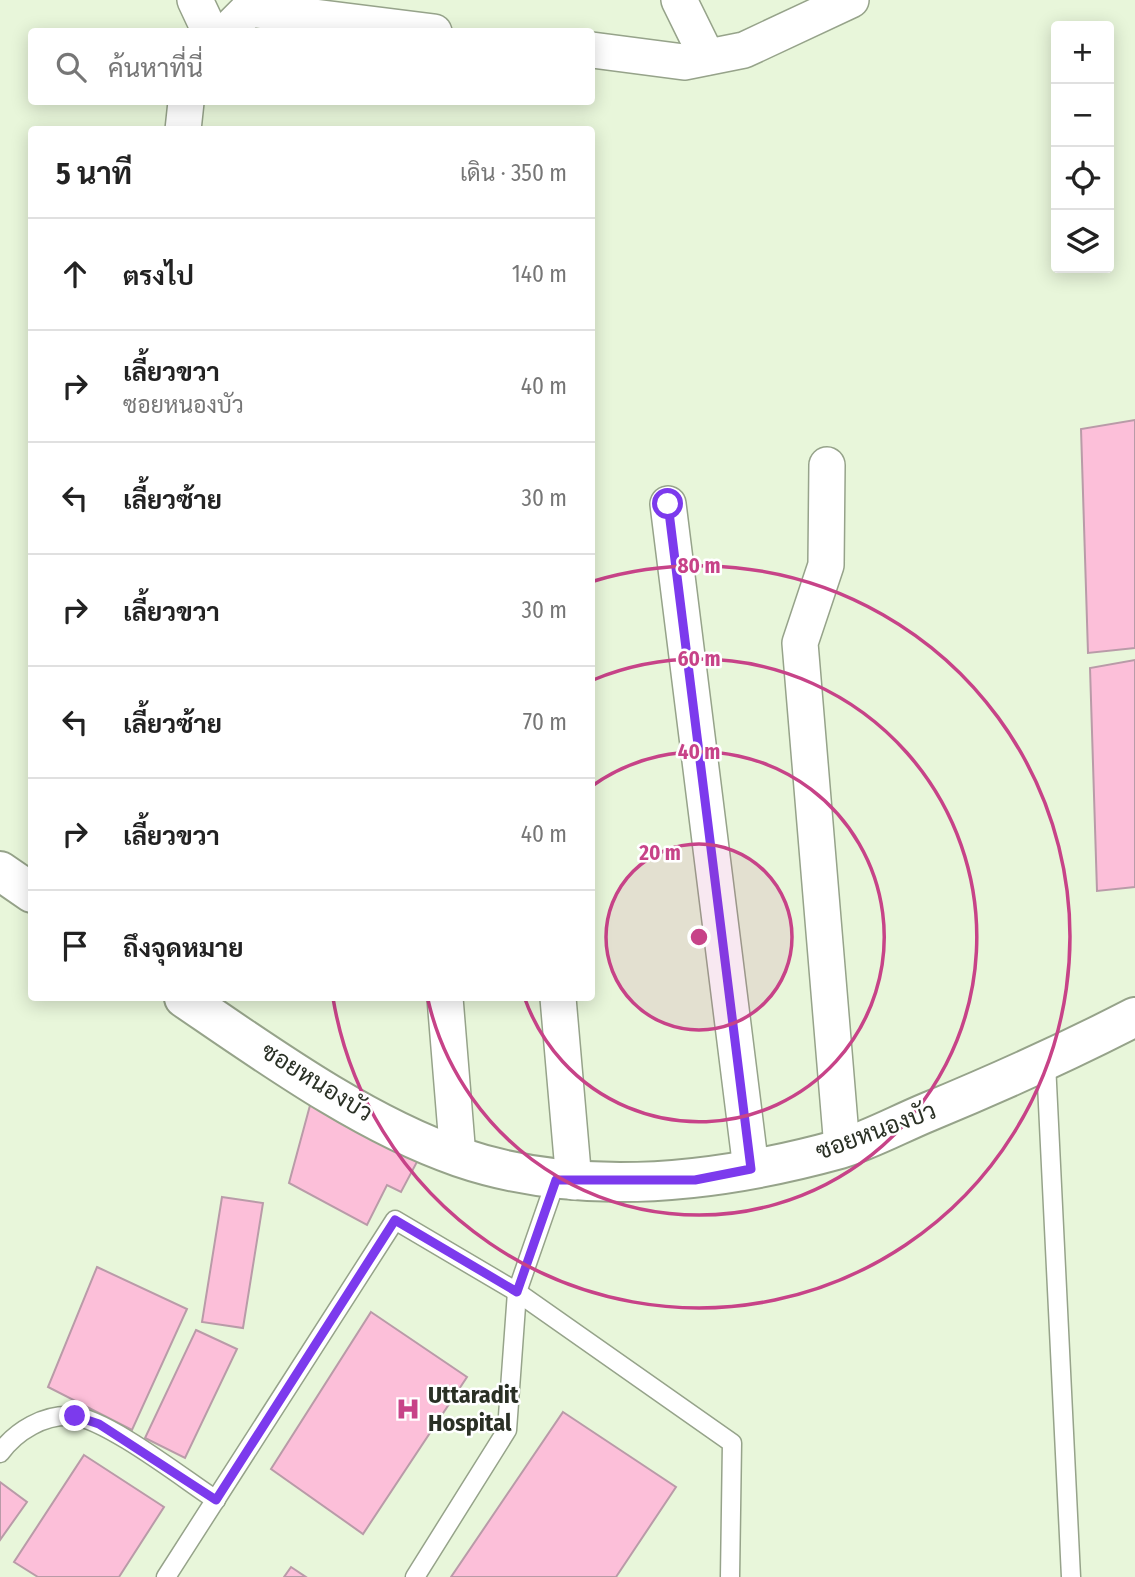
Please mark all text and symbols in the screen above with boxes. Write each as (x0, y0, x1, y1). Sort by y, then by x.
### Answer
map controls (1051, 21, 1114, 273)
button: + (1051, 21, 1114, 84)
search box (28, 28, 595, 105)
icon: search (52, 48, 90, 86)
text: ค้นหาที่นี่ (108, 53, 203, 84)
button: − (1051, 84, 1114, 147)
button: locate (1051, 147, 1114, 210)
text: 5 นาที (56, 156, 132, 192)
text: เดิน · 350 m (460, 159, 567, 187)
button: layers (1051, 210, 1114, 273)
icon: ahead (56, 255, 94, 293)
text: 140 m (512, 260, 567, 288)
text: ตรงไป (123, 261, 194, 292)
text: เลี้ยวขวา (123, 357, 220, 388)
icon: right (56, 367, 94, 405)
text: 40 m (521, 372, 567, 400)
text: ซอยหนองบัว (123, 391, 244, 419)
icon: left (56, 479, 94, 517)
text: 30 m (522, 484, 567, 512)
text: เลี้ยวซ้าย (123, 485, 222, 516)
route start (652, 488, 683, 519)
text: 80 m (678, 553, 720, 579)
icon: right (56, 591, 94, 629)
text: 30 m (522, 596, 567, 624)
text: เลี้ยวขวา (123, 597, 220, 628)
text: 60 m (678, 646, 720, 672)
icon: left (56, 703, 94, 741)
text: 70 m (523, 708, 567, 736)
text: เลี้ยวซ้าย (123, 709, 222, 740)
text: 40 m (678, 739, 720, 765)
icon: right (56, 815, 94, 853)
text: 40 m (521, 820, 567, 848)
text: เลี้ยวขวา (123, 821, 220, 852)
text: 20 m (638, 840, 681, 866)
centre of rings (687, 925, 711, 949)
icon: arrive (56, 927, 94, 965)
text: ถึงจุดหมาย (123, 933, 244, 964)
street label: ซอยหนองบัว (256, 1037, 378, 1127)
street label: ซอยหนองบัว (812, 1096, 940, 1166)
place label: Uttaradit Hospital (428, 1381, 519, 1437)
hospital icon: Uttaradit Hospital (394, 1395, 422, 1423)
route end (59, 1400, 90, 1431)

